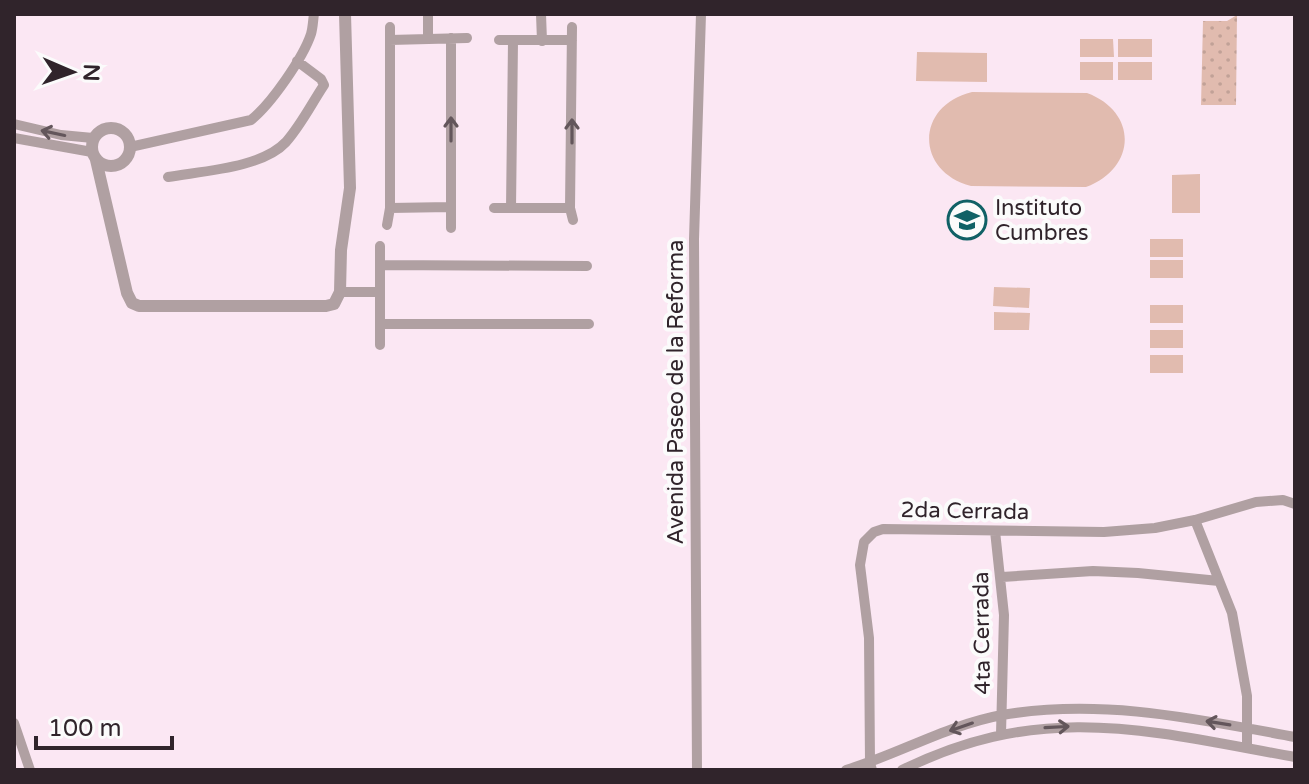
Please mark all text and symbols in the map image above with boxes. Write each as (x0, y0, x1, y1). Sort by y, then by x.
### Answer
north arrow (32, 32, 112, 112)
text: N (78, 63, 104, 82)
one-way arrow (443, 116, 459, 143)
one-way arrow (564, 118, 580, 145)
one-way arrow (41, 125, 67, 140)
place label: Instituto Cumbres (995, 195, 1089, 246)
school or university icon: Instituto Cumbres (946, 199, 988, 241)
street label: Avenida Paseo de la Reforma (663, 240, 689, 544)
street label: 2da Cerrada (900, 497, 1030, 525)
street label: 4ta Cerrada (968, 571, 996, 695)
scale bar (36, 700, 172, 750)
text: 100 m (48, 714, 122, 743)
one-way arrow (1206, 715, 1231, 730)
one-way arrow (1043, 719, 1070, 734)
one-way arrow (949, 720, 974, 735)

